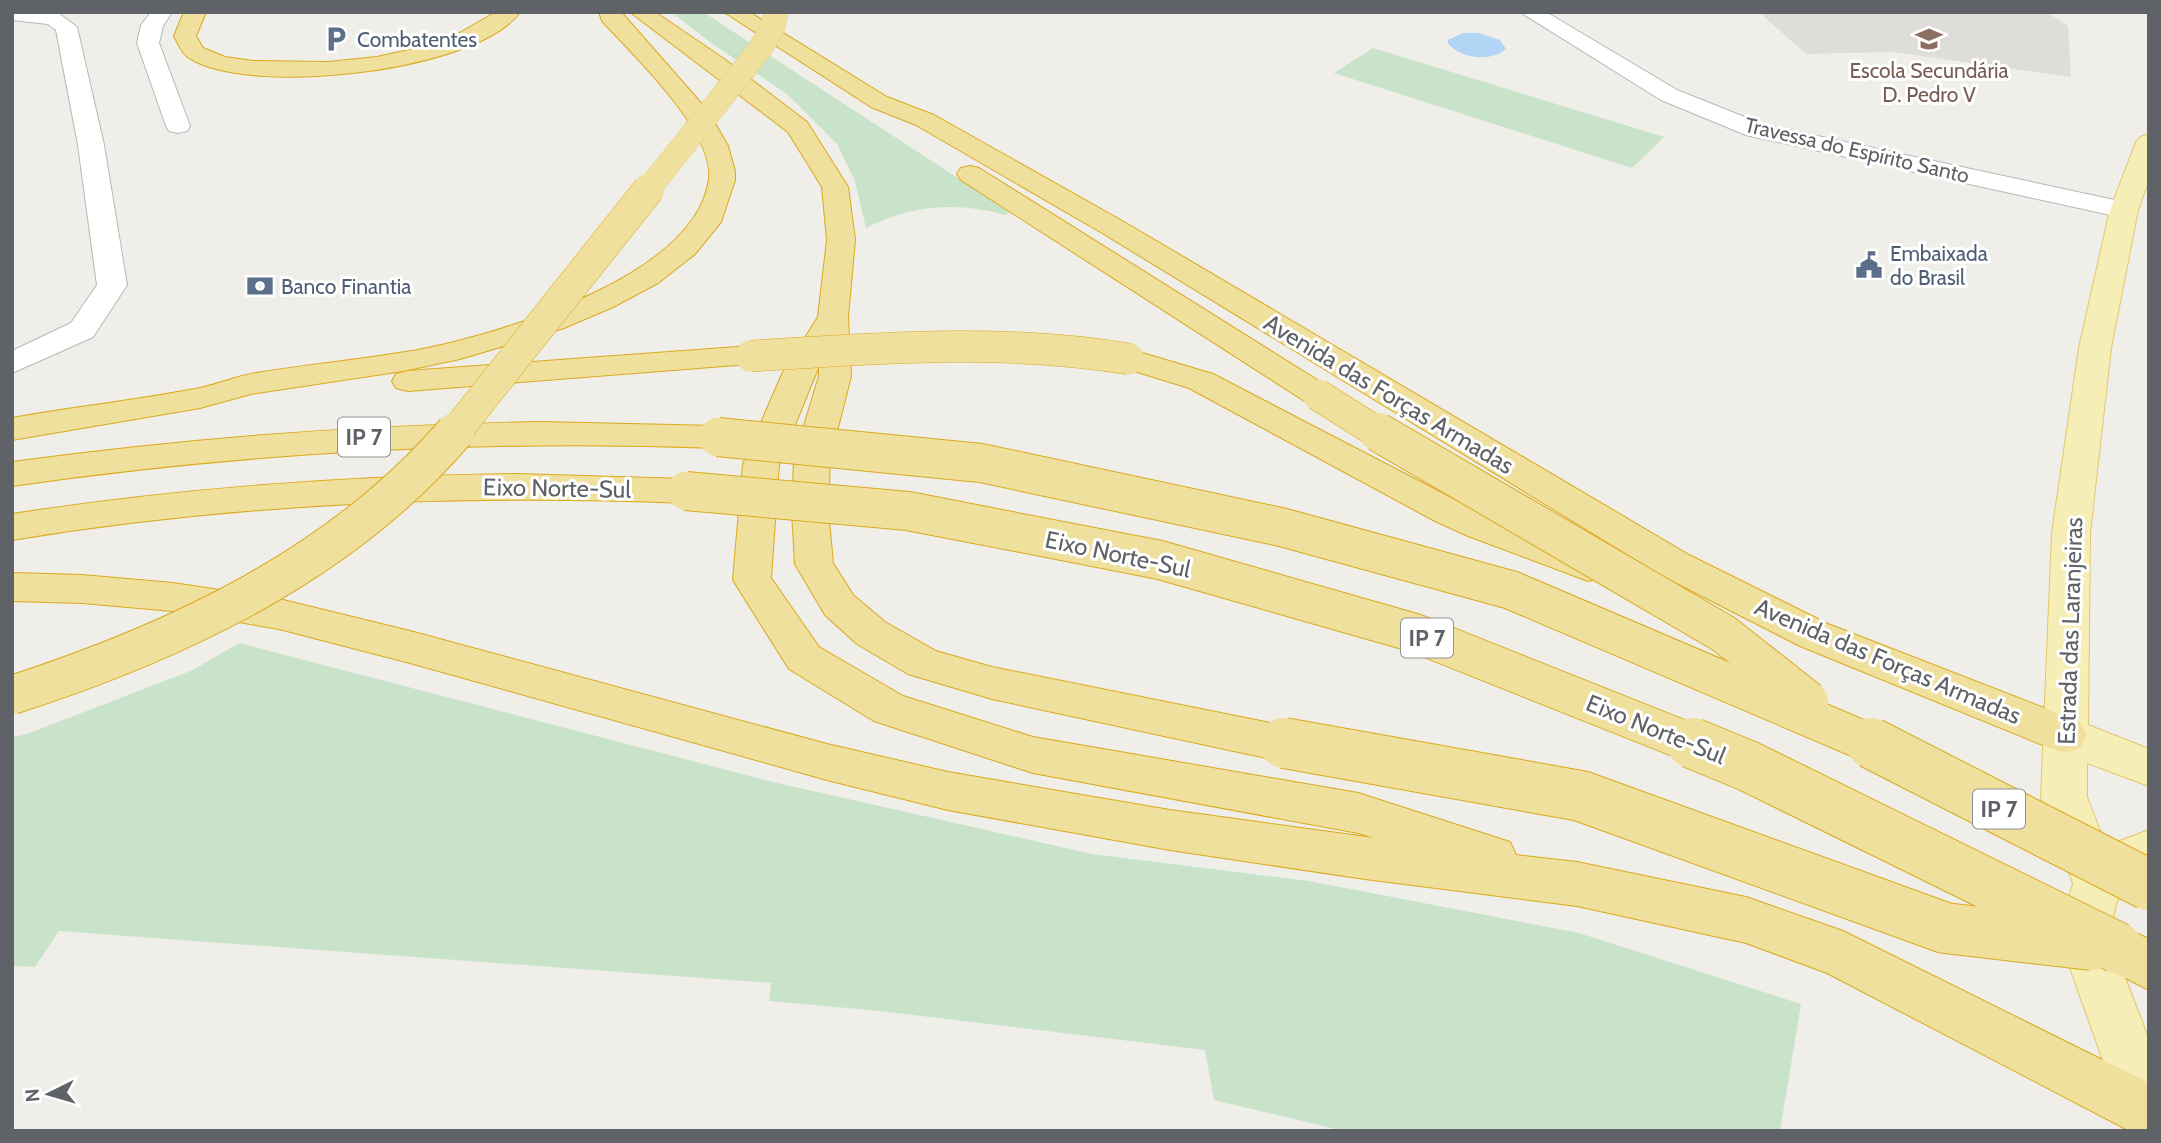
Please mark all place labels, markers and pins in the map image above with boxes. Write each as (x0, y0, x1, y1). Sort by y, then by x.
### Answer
parking icon: Combatentes (321, 24, 351, 54)
school or university icon: Escola Secundária D. Pedro V (1914, 24, 1944, 54)
place label: Combatentes (357, 27, 477, 52)
place label: Escola Secundária D. Pedro V (1849, 58, 2009, 107)
place label: Embaixada do Brasil (1890, 241, 1988, 290)
public building icon: Embaixada do Brasil (1854, 250, 1884, 280)
bank icon: Banco Finantia (245, 271, 275, 301)
place label: Banco Finantia (281, 274, 411, 299)

